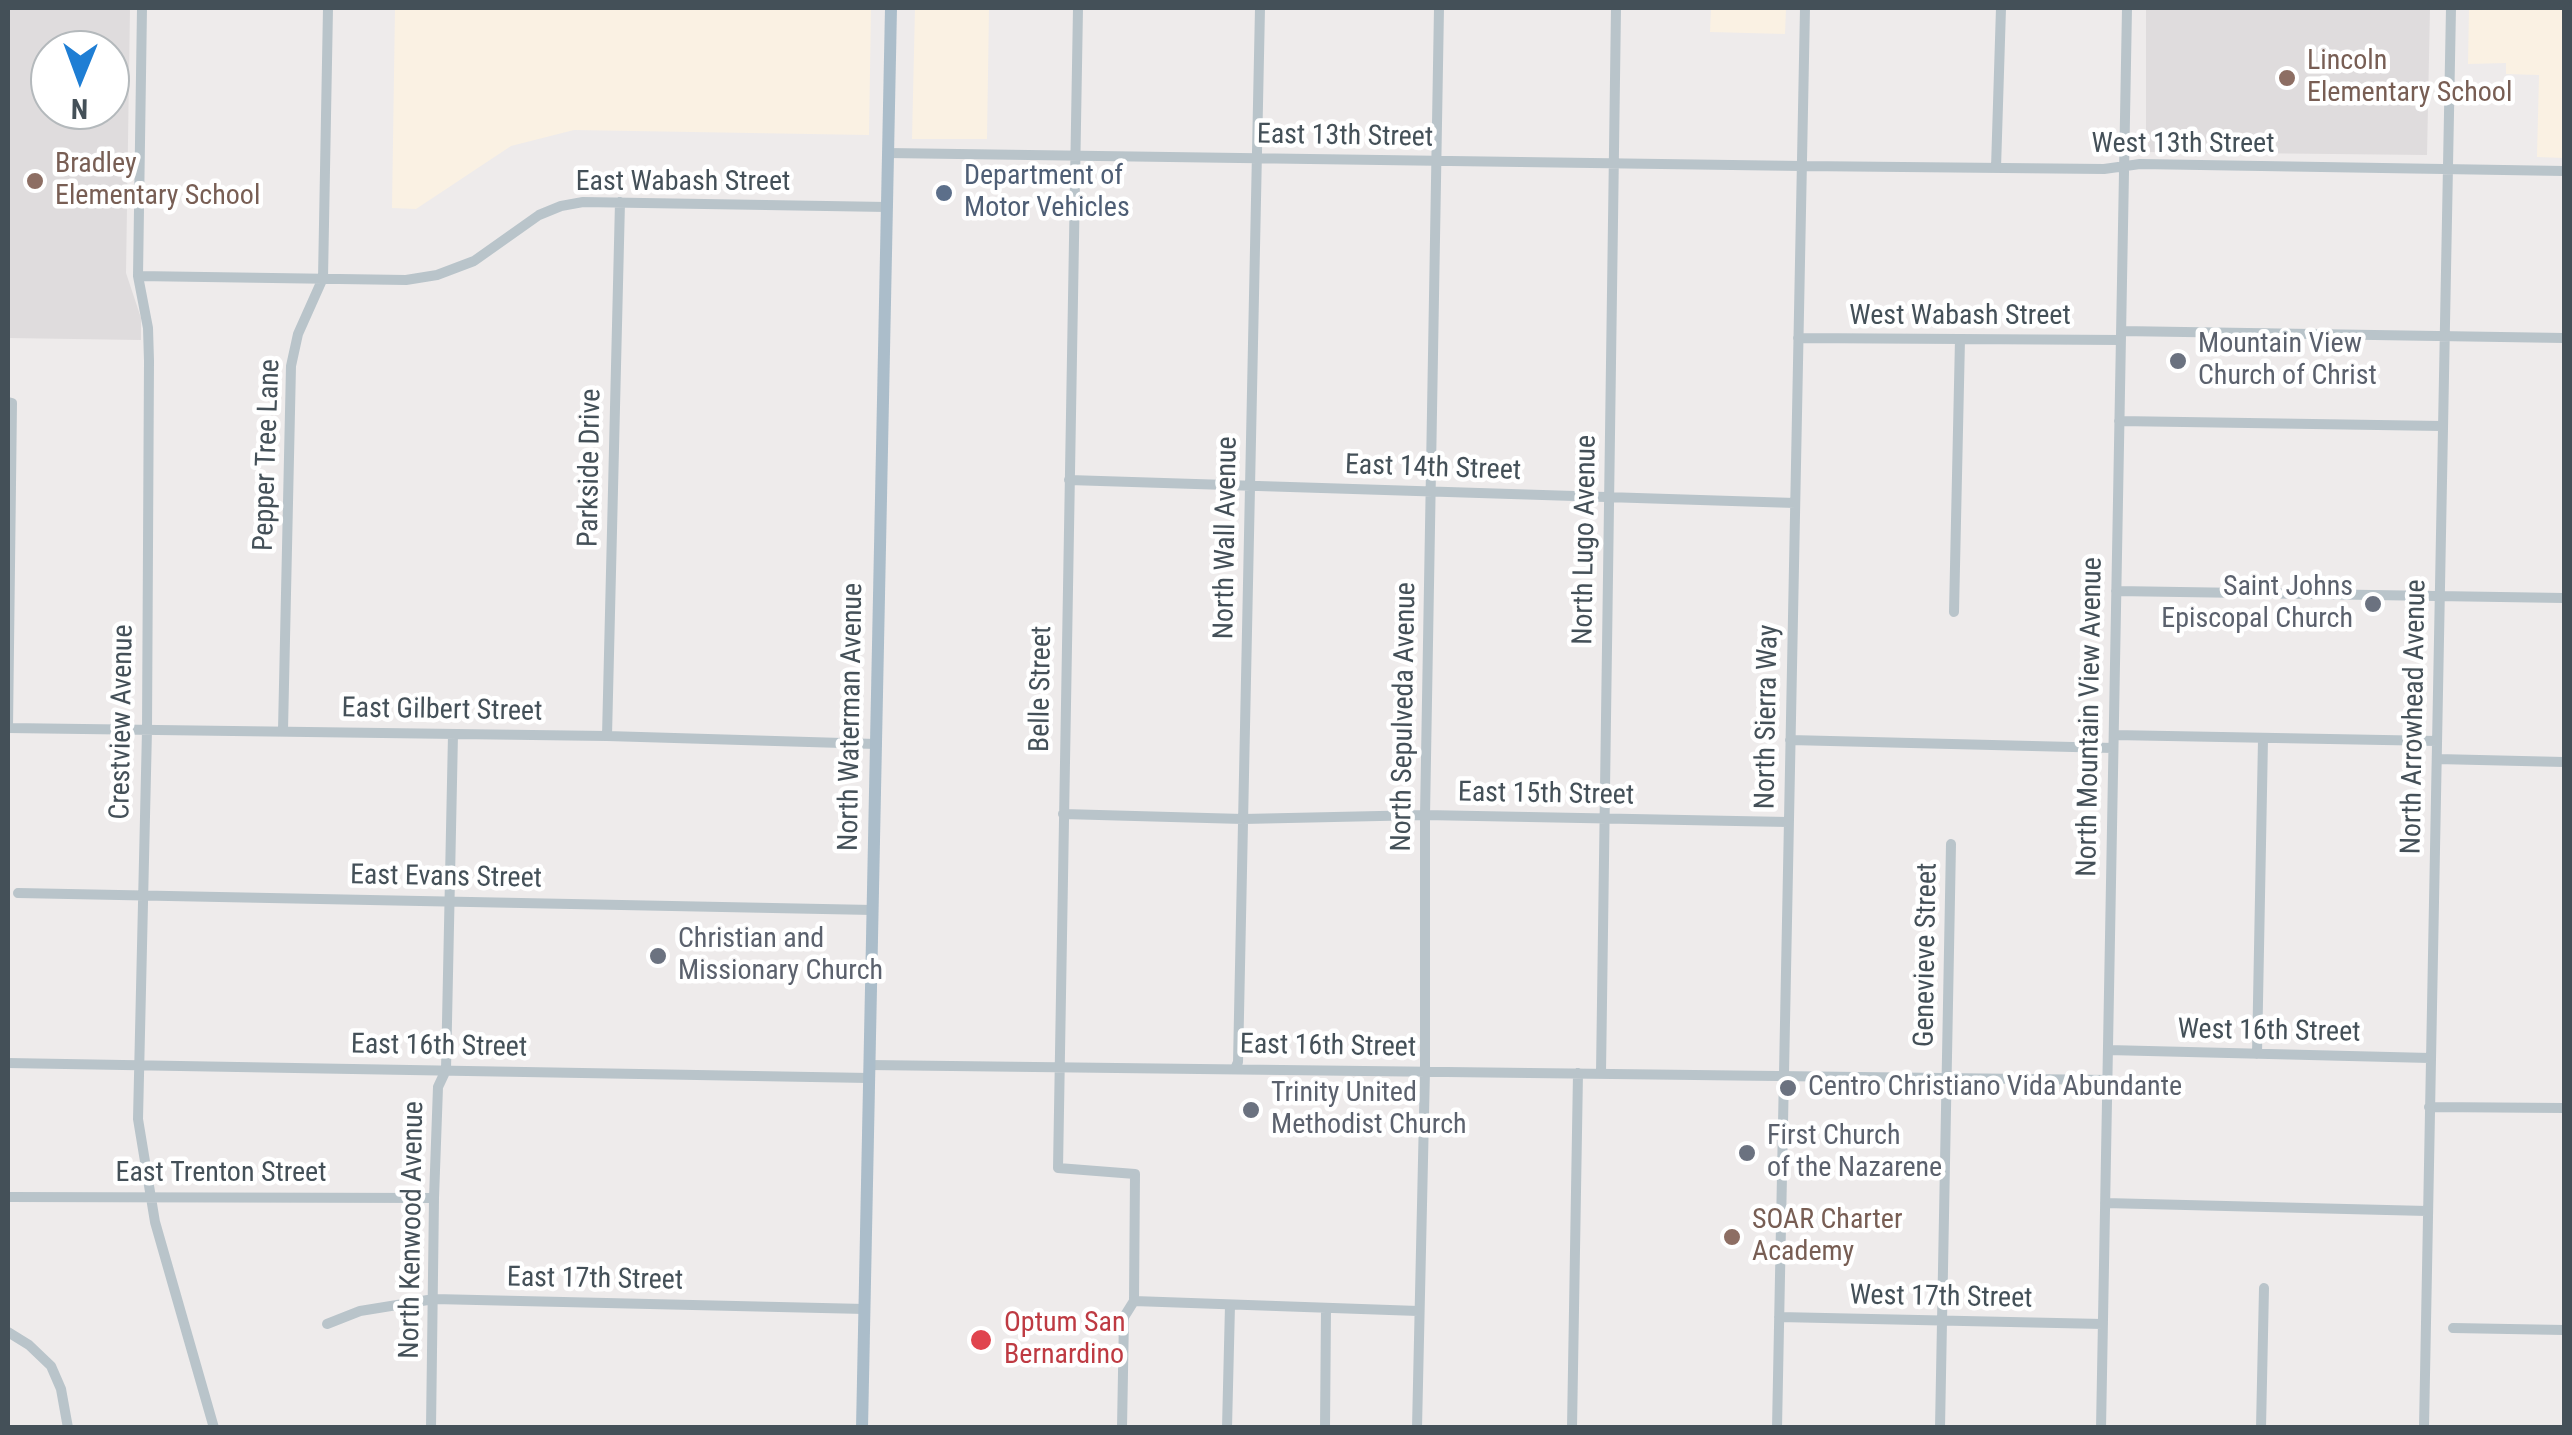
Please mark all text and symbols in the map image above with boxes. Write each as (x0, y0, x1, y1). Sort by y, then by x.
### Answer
north arrow (30, 30, 130, 130)
place label: Lincoln Elementary School (2307, 45, 2512, 111)
marker: Lincoln Elementary School (2276, 67, 2298, 89)
text: N (71, 92, 88, 125)
street label: East 13th Street (1257, 119, 1433, 155)
street label: West 13th Street (2092, 128, 2274, 162)
place label: Bradley Elementary School (55, 148, 260, 214)
place label: Department of Motor Vehicles (964, 160, 1130, 226)
street label: East Wabash Street (576, 166, 790, 200)
marker: Bradley Elementary School (24, 170, 46, 192)
marker: Department of Motor Vehicles (933, 182, 955, 204)
street label: West Wabash Street (1849, 300, 2071, 334)
place label: Mountain View Church of Christ (2198, 328, 2377, 394)
marker: Mountain View Church of Christ (2167, 350, 2189, 372)
street label: Pepper Tree Lane (248, 358, 288, 552)
street label: Parkside Drive (573, 389, 609, 547)
street label: North Lugo Avenue (1567, 435, 1605, 645)
street label: North Wall Avenue (1208, 436, 1246, 640)
street label: East 14th Street (1344, 449, 1522, 489)
street label: North Mountain View Avenue (2071, 557, 2111, 877)
place label: Saint Johns Episcopal Church (2161, 571, 2353, 637)
street label: North Arrowhead Avenue (2396, 579, 2434, 855)
street label: North Sepulveda Avenue (1386, 582, 1424, 852)
street label: North Waterman Avenue (833, 583, 871, 851)
marker: Saint Johns Episcopal Church (2362, 593, 2384, 615)
street label: Crestview Avenue (105, 624, 141, 820)
street label: North Sierra Way (1750, 624, 1786, 810)
street label: Belle Street (1024, 626, 1060, 752)
street label: East Gilbert Street (341, 692, 543, 730)
street label: East 15th Street (1458, 777, 1634, 813)
street label: East Evans Street (350, 860, 542, 896)
street label: Genevieve Street (1909, 862, 1945, 1048)
place label: Christian and Missionary Church (678, 923, 883, 989)
marker: Christian and Missionary Church (647, 945, 669, 967)
street label: West 16th Street (2177, 1014, 2361, 1050)
street label: East 16th Street (351, 1029, 527, 1065)
street label: East 16th Street (1240, 1029, 1416, 1065)
place label: Centro Christiano Vida Abundante (1808, 1071, 2182, 1105)
place label: Trinity United Methodist Church (1271, 1077, 1467, 1143)
marker: Centro Christiano Vida Abundante (1777, 1077, 1799, 1099)
marker: Trinity United Methodist Church (1240, 1099, 1262, 1121)
street label: North Kenwood Avenue (394, 1101, 432, 1359)
place label: First Church of the Nazarene (1767, 1120, 1942, 1186)
marker: First Church of the Nazarene (1736, 1142, 1758, 1164)
street label: East Trenton Street (116, 1157, 326, 1191)
place label: SOAR Charter Academy (1752, 1204, 1902, 1270)
marker: SOAR Charter Academy (1721, 1226, 1743, 1248)
street label: East 17th Street (507, 1262, 683, 1298)
street label: West 17th Street (1849, 1280, 2033, 1316)
place label: Optum San Bernardino (1004, 1307, 1125, 1373)
marker: Optum San Bernardino (968, 1327, 994, 1353)

